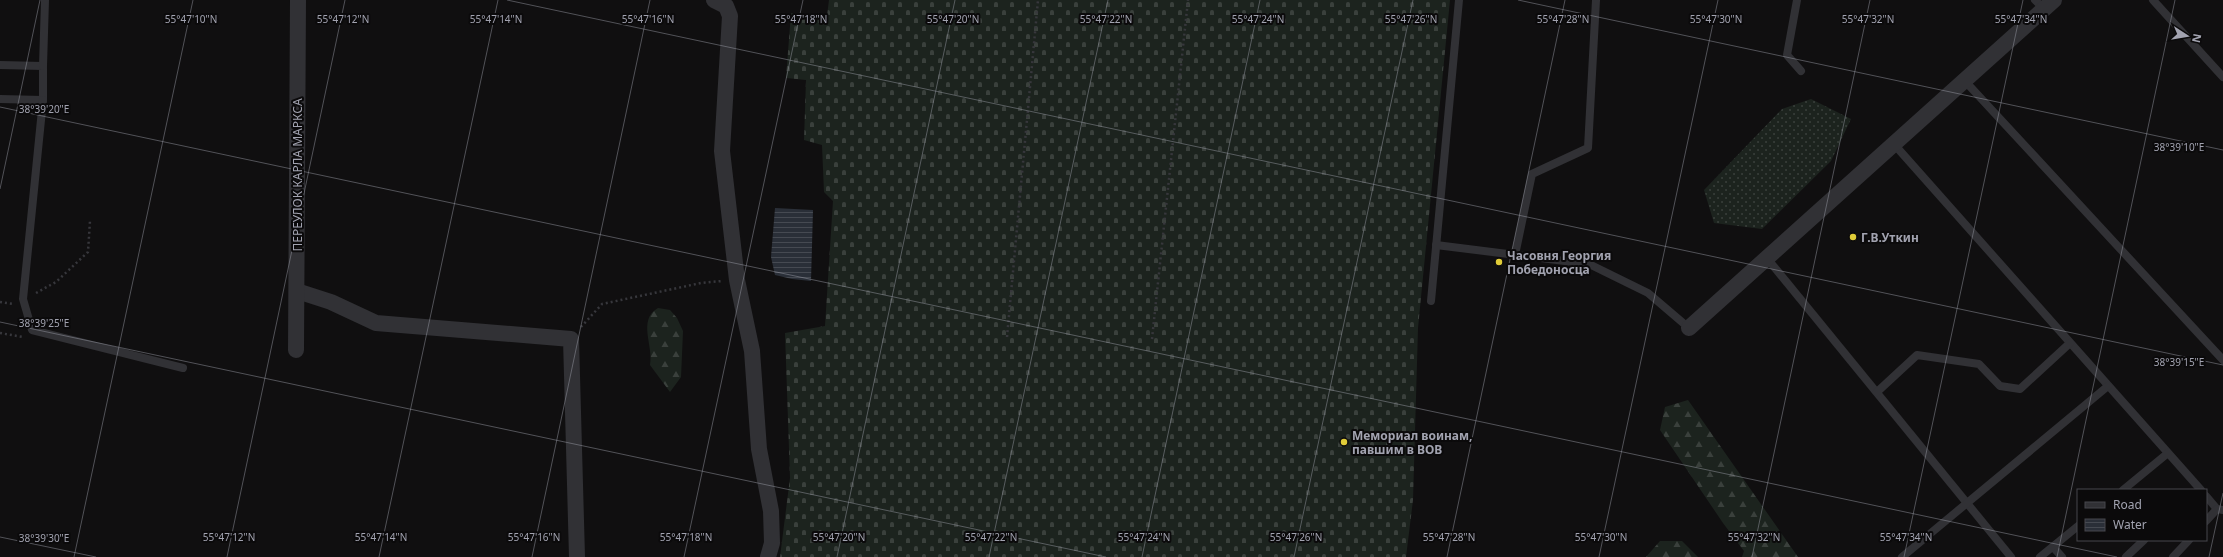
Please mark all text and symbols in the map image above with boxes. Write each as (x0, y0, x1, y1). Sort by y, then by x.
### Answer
text: 55°47'10"N (165, 12, 217, 26)
text: 55°47'12"N (317, 12, 369, 26)
text: 55°47'14"N (470, 12, 522, 26)
text: 55°47'16"N (622, 12, 674, 26)
text: 55°47'18"N (775, 12, 827, 26)
text: 55°47'20"N (927, 12, 979, 26)
text: 55°47'22"N (1080, 12, 1132, 26)
text: 55°47'24"N (1232, 12, 1284, 26)
text: 55°47'26"N (1385, 12, 1437, 26)
text: 55°47'28"N (1537, 12, 1589, 26)
text: 55°47'30"N (1690, 12, 1742, 26)
text: 55°47'32"N (1842, 12, 1894, 26)
text: 55°47'34"N (1995, 12, 2047, 26)
north arrow (2167, 16, 2207, 56)
text: N (2189, 32, 2206, 44)
street label: ПЕРЕУЛОК КАРЛА МАРКСА (289, 98, 306, 252)
text: 38°39'20"E (19, 102, 69, 116)
text: 38°39'10"E (2154, 140, 2204, 154)
place label: Г.В.Уткин (1861, 229, 1919, 246)
marker: Г.В.Уткин (1848, 232, 1858, 242)
place label: Часовня Георгия Победоносца (1507, 247, 1611, 278)
marker: Часовня Георгия Победоносца (1494, 257, 1504, 267)
text: 38°39'25"E (19, 316, 69, 330)
text: 38°39'15"E (2154, 355, 2204, 369)
place label: Мемориал воинам, павшим в ВОВ (1352, 427, 1472, 458)
marker: Мемориал воинам, павшим в ВОВ (1339, 437, 1349, 447)
legend (2077, 489, 2207, 541)
text: Road (2113, 496, 2142, 513)
text: Water (2113, 516, 2147, 533)
text: 55°47'12"N (203, 530, 255, 544)
text: 55°47'14"N (355, 530, 407, 544)
text: 55°47'16"N (508, 530, 560, 544)
text: 55°47'18"N (660, 530, 712, 544)
text: 55°47'20"N (813, 530, 865, 544)
text: 55°47'22"N (965, 530, 1017, 544)
text: 55°47'24"N (1118, 530, 1170, 544)
text: 55°47'26"N (1270, 530, 1322, 544)
text: 55°47'28"N (1423, 530, 1475, 544)
text: 55°47'30"N (1575, 530, 1627, 544)
text: 55°47'32"N (1728, 530, 1780, 544)
text: 55°47'34"N (1880, 530, 1932, 544)
text: 38°39'30"E (19, 531, 69, 545)

